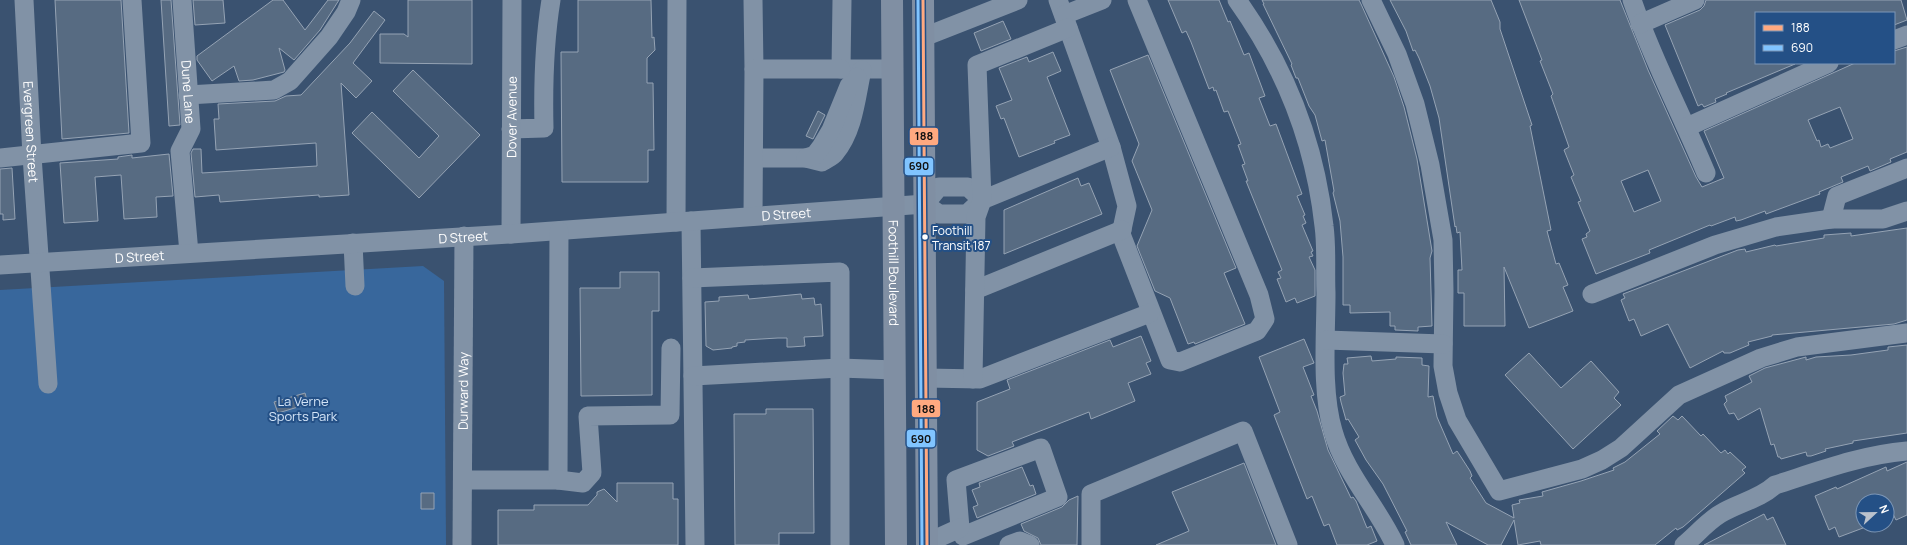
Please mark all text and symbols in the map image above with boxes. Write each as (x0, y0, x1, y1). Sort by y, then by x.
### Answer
legend (1755, 12, 1895, 64)
text: 188 (1791, 19, 1810, 36)
text: 690 (1791, 39, 1813, 56)
street label: Dune Lane (177, 59, 200, 124)
street label: Dover Avenue (502, 76, 521, 158)
street label: Evergreen Street (19, 81, 43, 183)
line badge: 188 (909, 127, 939, 146)
text: 188 (915, 128, 933, 143)
line badge: 690 (904, 157, 934, 176)
text: 690 (909, 158, 929, 173)
street label: D Street (761, 203, 812, 225)
street label: Foothill Boulevard (885, 220, 903, 326)
place label: Foothill Transit 187 (932, 222, 990, 254)
street label: D Street (438, 226, 488, 247)
marker: Foothill Transit 187 (920, 232, 930, 242)
street label: D Street (114, 246, 165, 267)
street label: Durward Way (454, 352, 472, 430)
park label: La Verne Sports Park (269, 392, 338, 425)
line badge: 188 (911, 399, 941, 418)
text: 188 (917, 401, 935, 416)
line badge: 690 (906, 429, 936, 448)
text: 690 (911, 431, 931, 446)
north arrow (1855, 493, 1895, 533)
text: N (1876, 503, 1893, 516)

